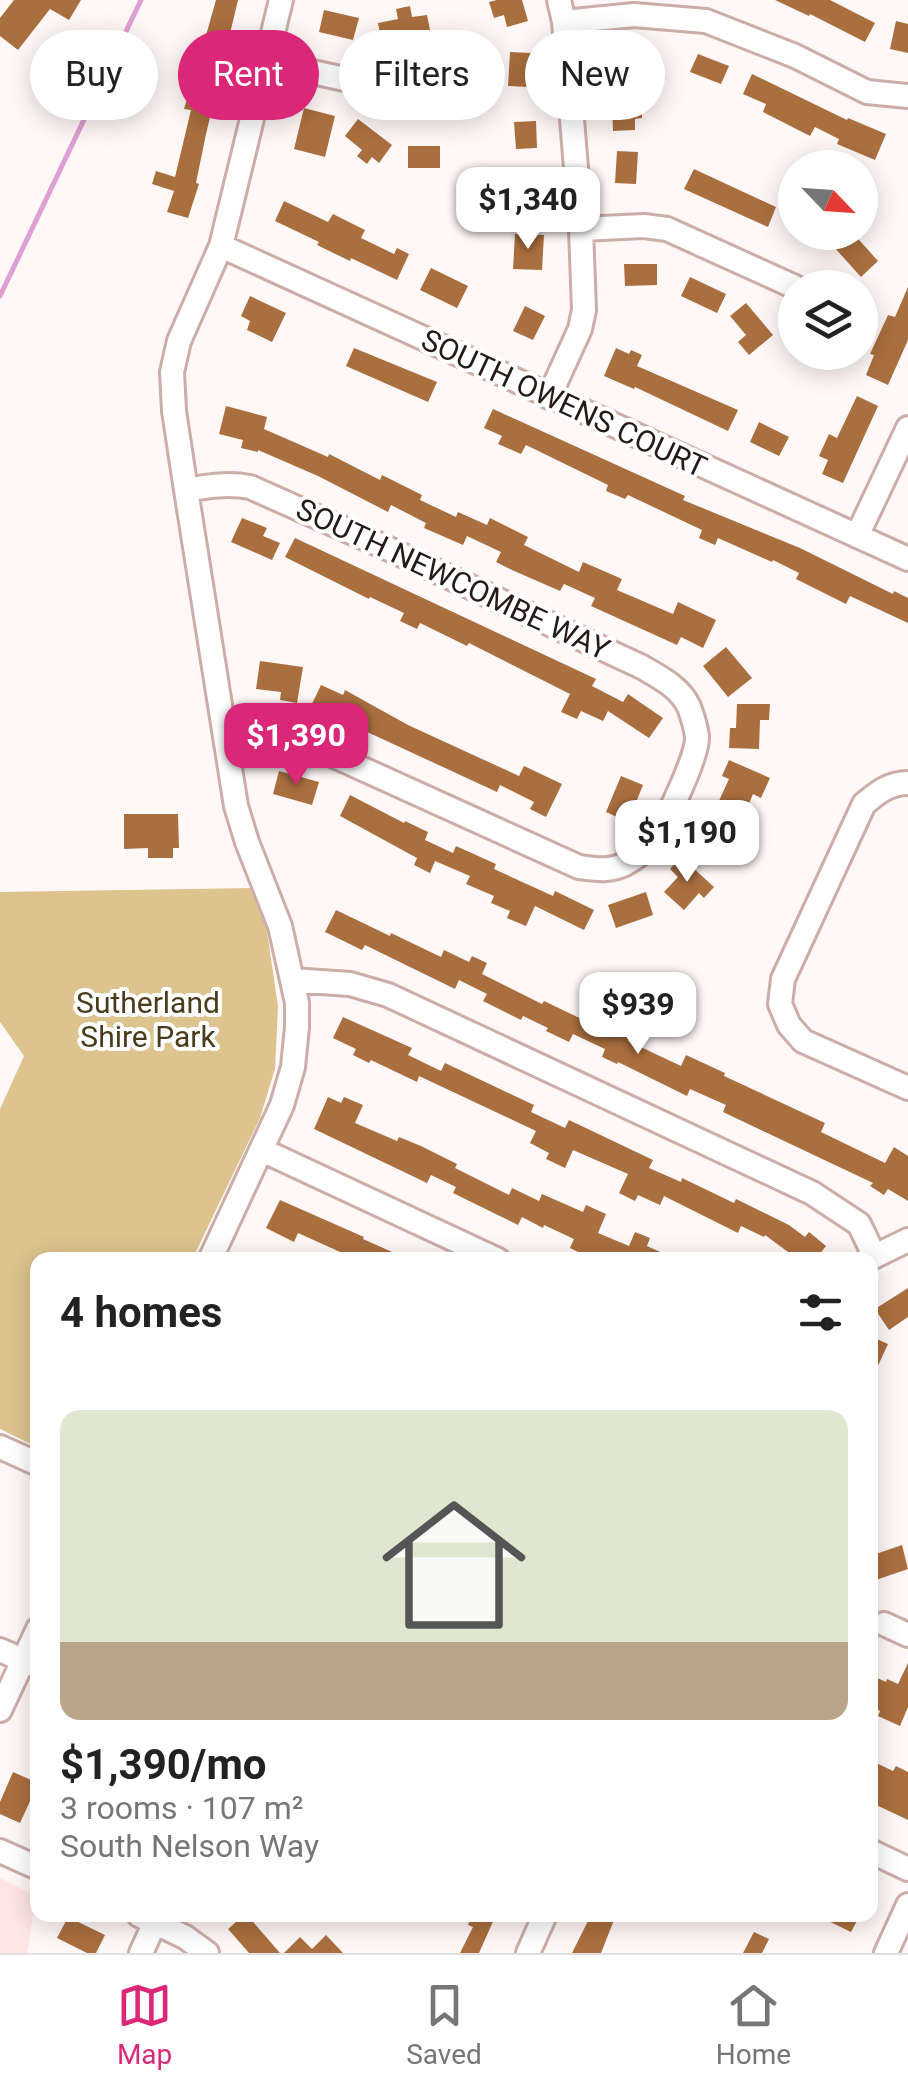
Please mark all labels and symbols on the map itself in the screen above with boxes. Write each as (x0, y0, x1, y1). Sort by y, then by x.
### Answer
north arrow (778, 150, 878, 250)
pin: $1,340 (447, 167, 609, 252)
street label: SOUTH OWENS COURT (416, 322, 712, 485)
street label: SOUTH NEWCOMBE WAY (291, 491, 615, 667)
pin: $1,390 (215, 703, 377, 788)
pin: $1,190 (606, 800, 768, 885)
pin: $939 (579, 972, 697, 1057)
park label: Sutherland Shire Park (76, 985, 220, 1054)

